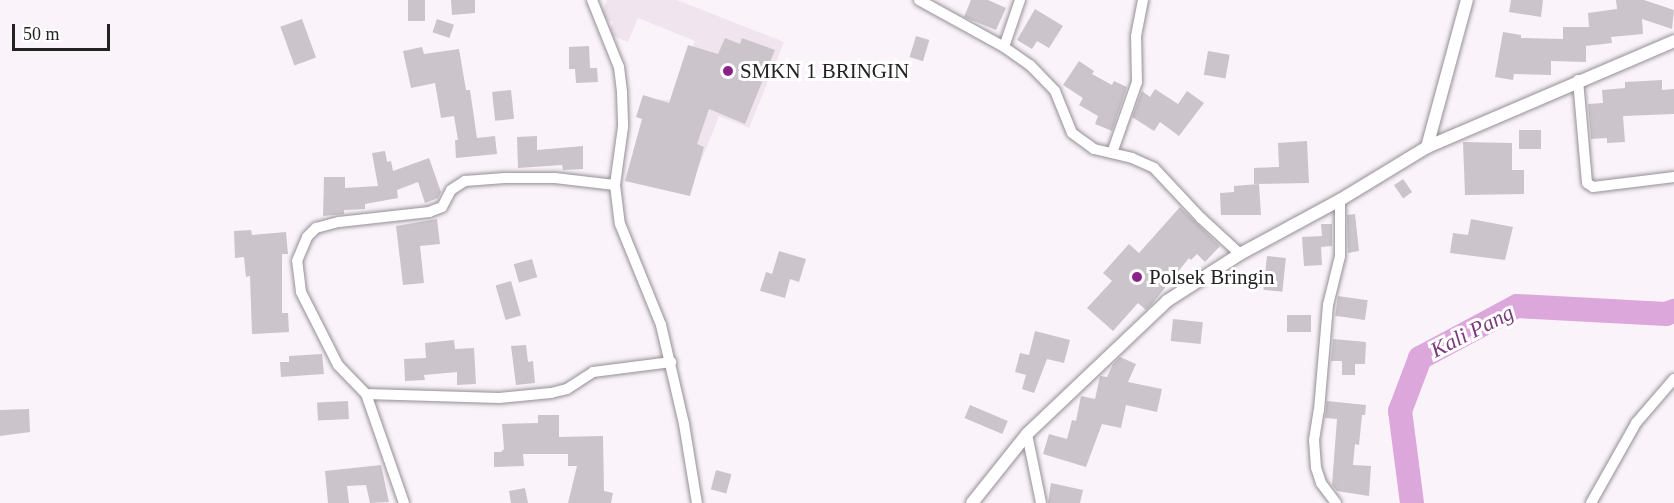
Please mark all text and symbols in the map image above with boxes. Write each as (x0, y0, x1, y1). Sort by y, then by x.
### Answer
scale bar (15, 12, 112, 50)
text: 50 m (23, 24, 60, 44)
place label: SMKN 1 BRINGIN (740, 58, 909, 84)
marker: SMKN 1 BRINGIN (721, 64, 735, 78)
place label: Polsek Bringin (1149, 264, 1274, 290)
marker: Polsek Bringin (1130, 270, 1144, 284)
water label: Kali Pang (1426, 299, 1518, 363)

